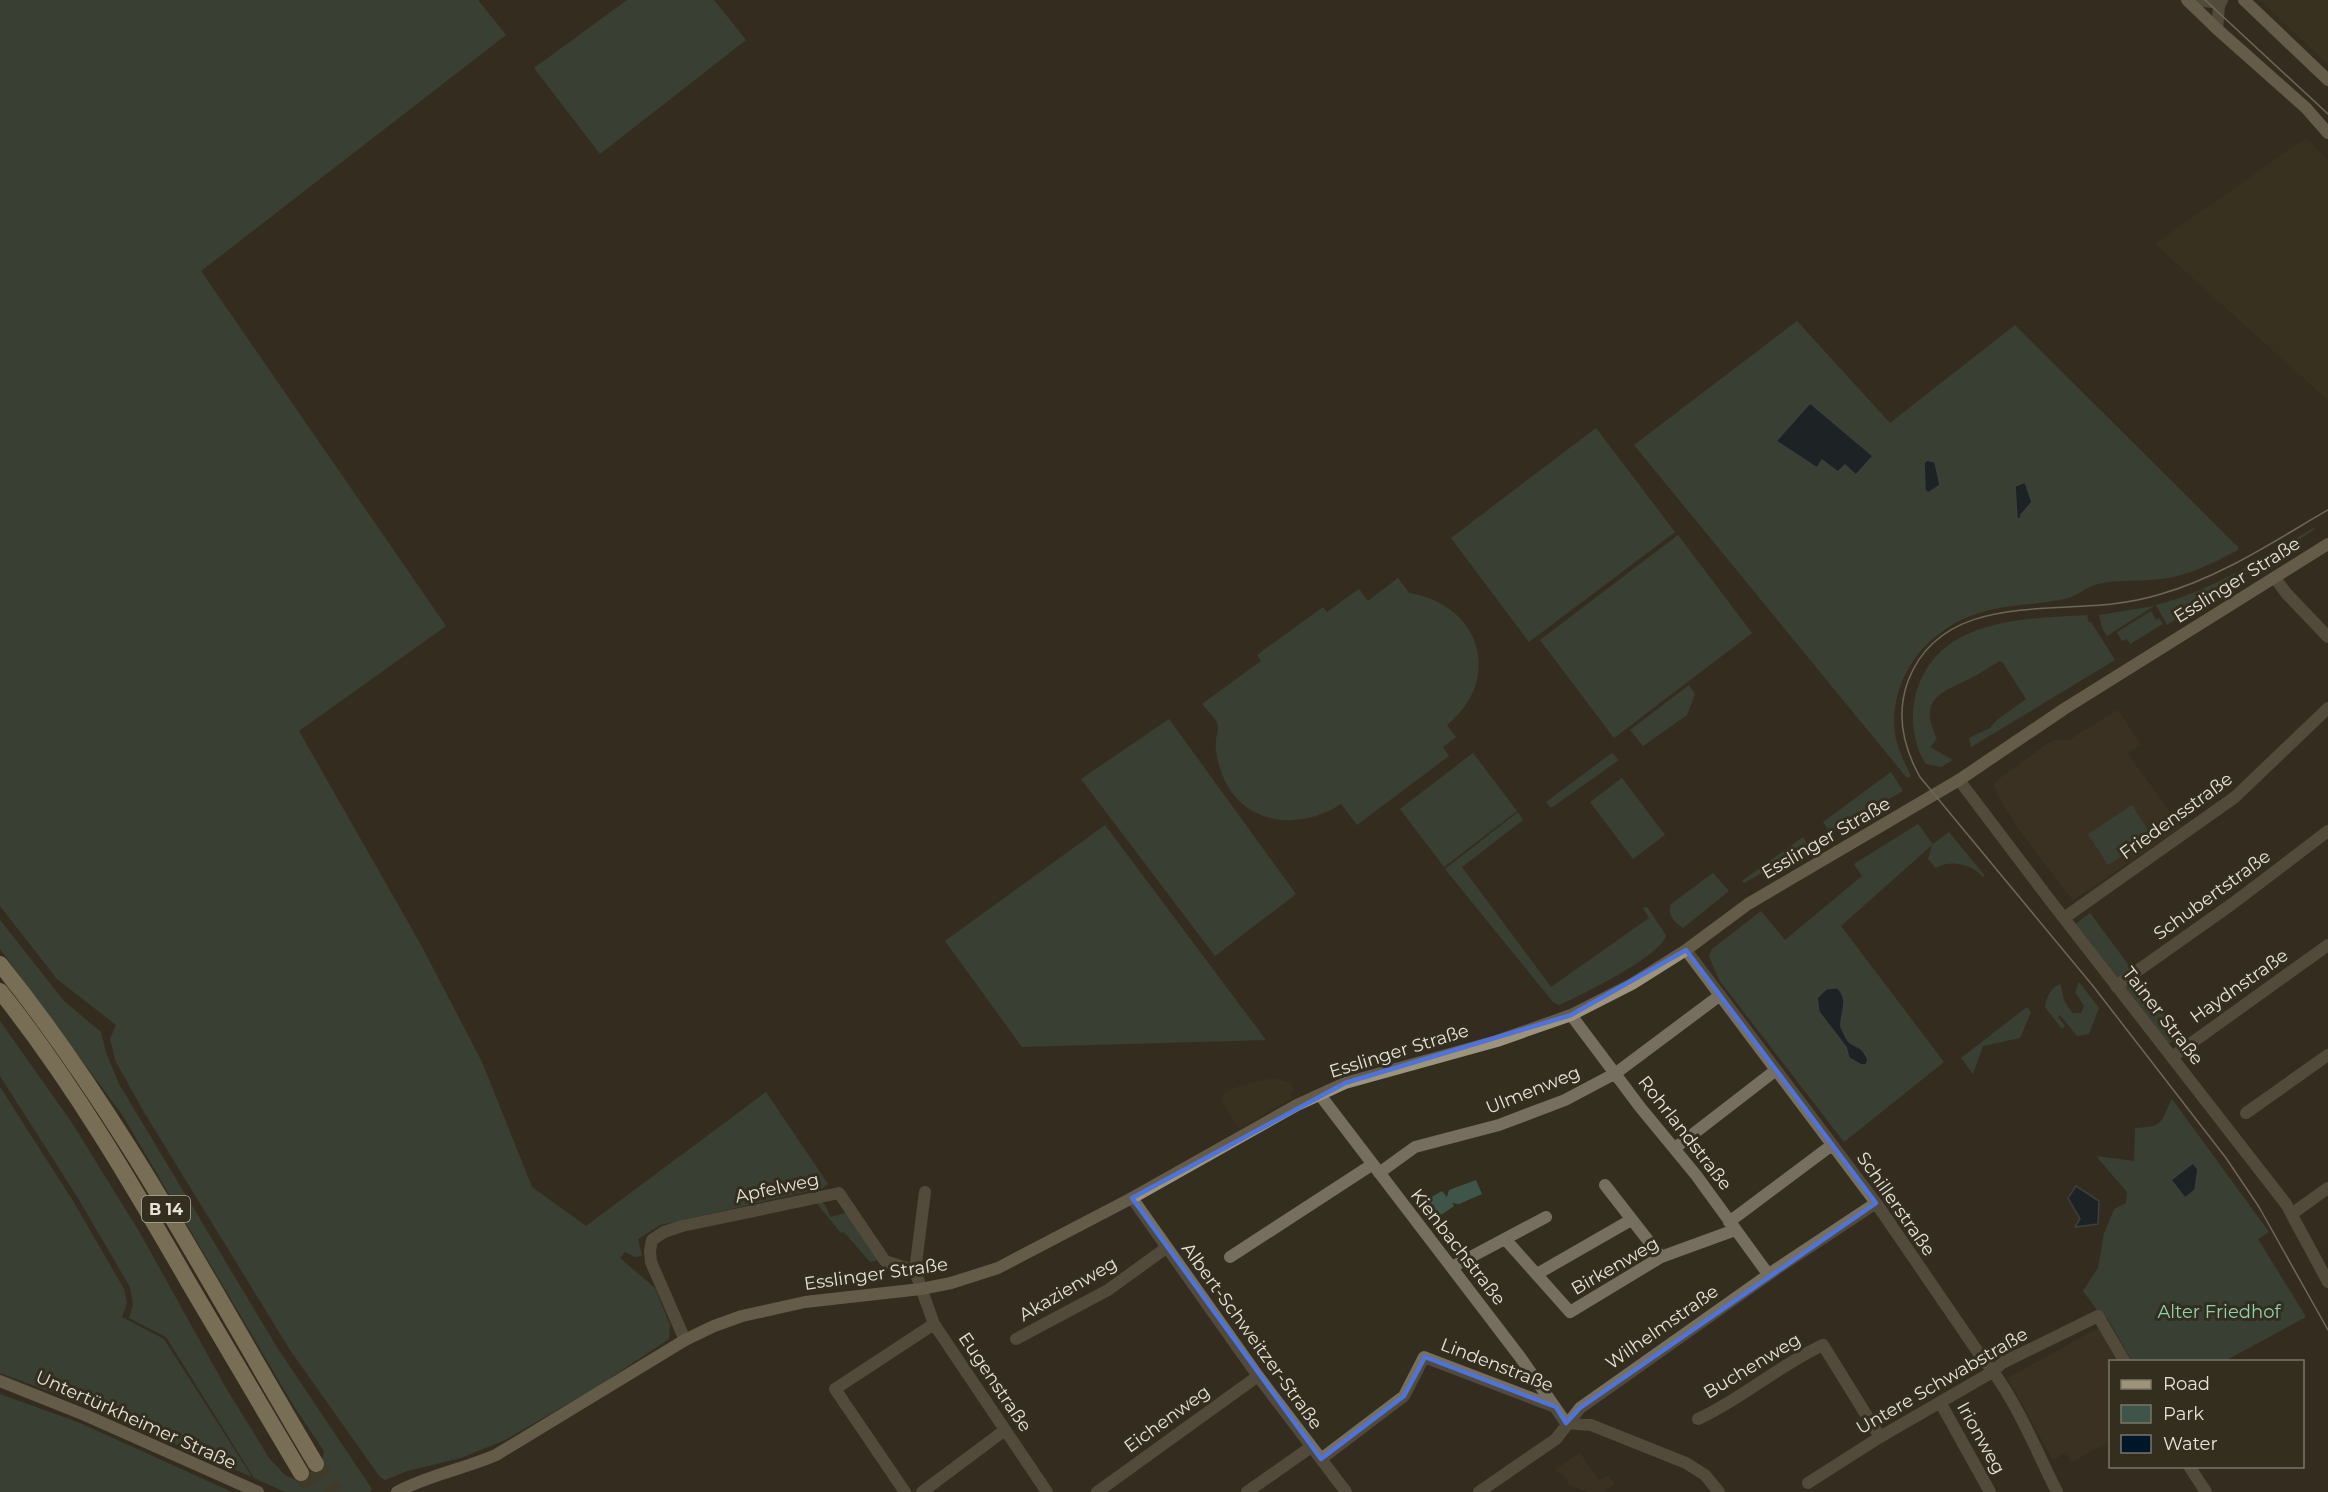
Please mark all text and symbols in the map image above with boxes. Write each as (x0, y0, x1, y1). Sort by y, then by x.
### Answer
street label: Esslinger Straße (2170, 532, 2304, 628)
street label: Friedensstraße (2115, 768, 2237, 864)
street label: Esslinger Straße (1758, 792, 1894, 884)
street label: Schubertstraße (2149, 845, 2275, 945)
street label: Haydnstraße (2186, 944, 2292, 1028)
street label: Tainer Straße (2118, 962, 2208, 1070)
street label: Esslinger Straße (1327, 1019, 1472, 1083)
street label: Ulmenweg (1483, 1061, 1583, 1119)
street label: Rohrlandstraße (1633, 1071, 1737, 1195)
street label: Schillerstraße (1852, 1148, 1940, 1260)
street label: Apfelweg (733, 1168, 821, 1208)
street label: Kienbachstraße (1406, 1184, 1510, 1310)
road number: B 14 (142, 1196, 190, 1222)
street label: Birkenweg (1567, 1232, 1663, 1300)
street label: Albert-Schweitzer-Straße (1177, 1238, 1327, 1434)
street label: Akazienweg (1015, 1252, 1121, 1326)
street label: Esslinger Straße (803, 1253, 949, 1295)
street label: Wilhelmstraße (1601, 1280, 1723, 1374)
park label: Alter Friedhof (2157, 1301, 2281, 1323)
street label: Untere Schwabstraße (1852, 1323, 2032, 1439)
street label: Eugenstraße (954, 1328, 1036, 1436)
street label: Buchenweg (1699, 1328, 1805, 1404)
street label: Lindenstraße (1438, 1333, 1557, 1397)
legend (2109, 1360, 2304, 1468)
street label: Untertürkheimer Straße (32, 1366, 240, 1474)
text: Road (2163, 1373, 2210, 1395)
street label: Eichenweg (1120, 1381, 1214, 1457)
street label: Irionweg (1952, 1398, 2010, 1478)
text: Park (2163, 1403, 2204, 1425)
text: Water (2163, 1433, 2218, 1455)

